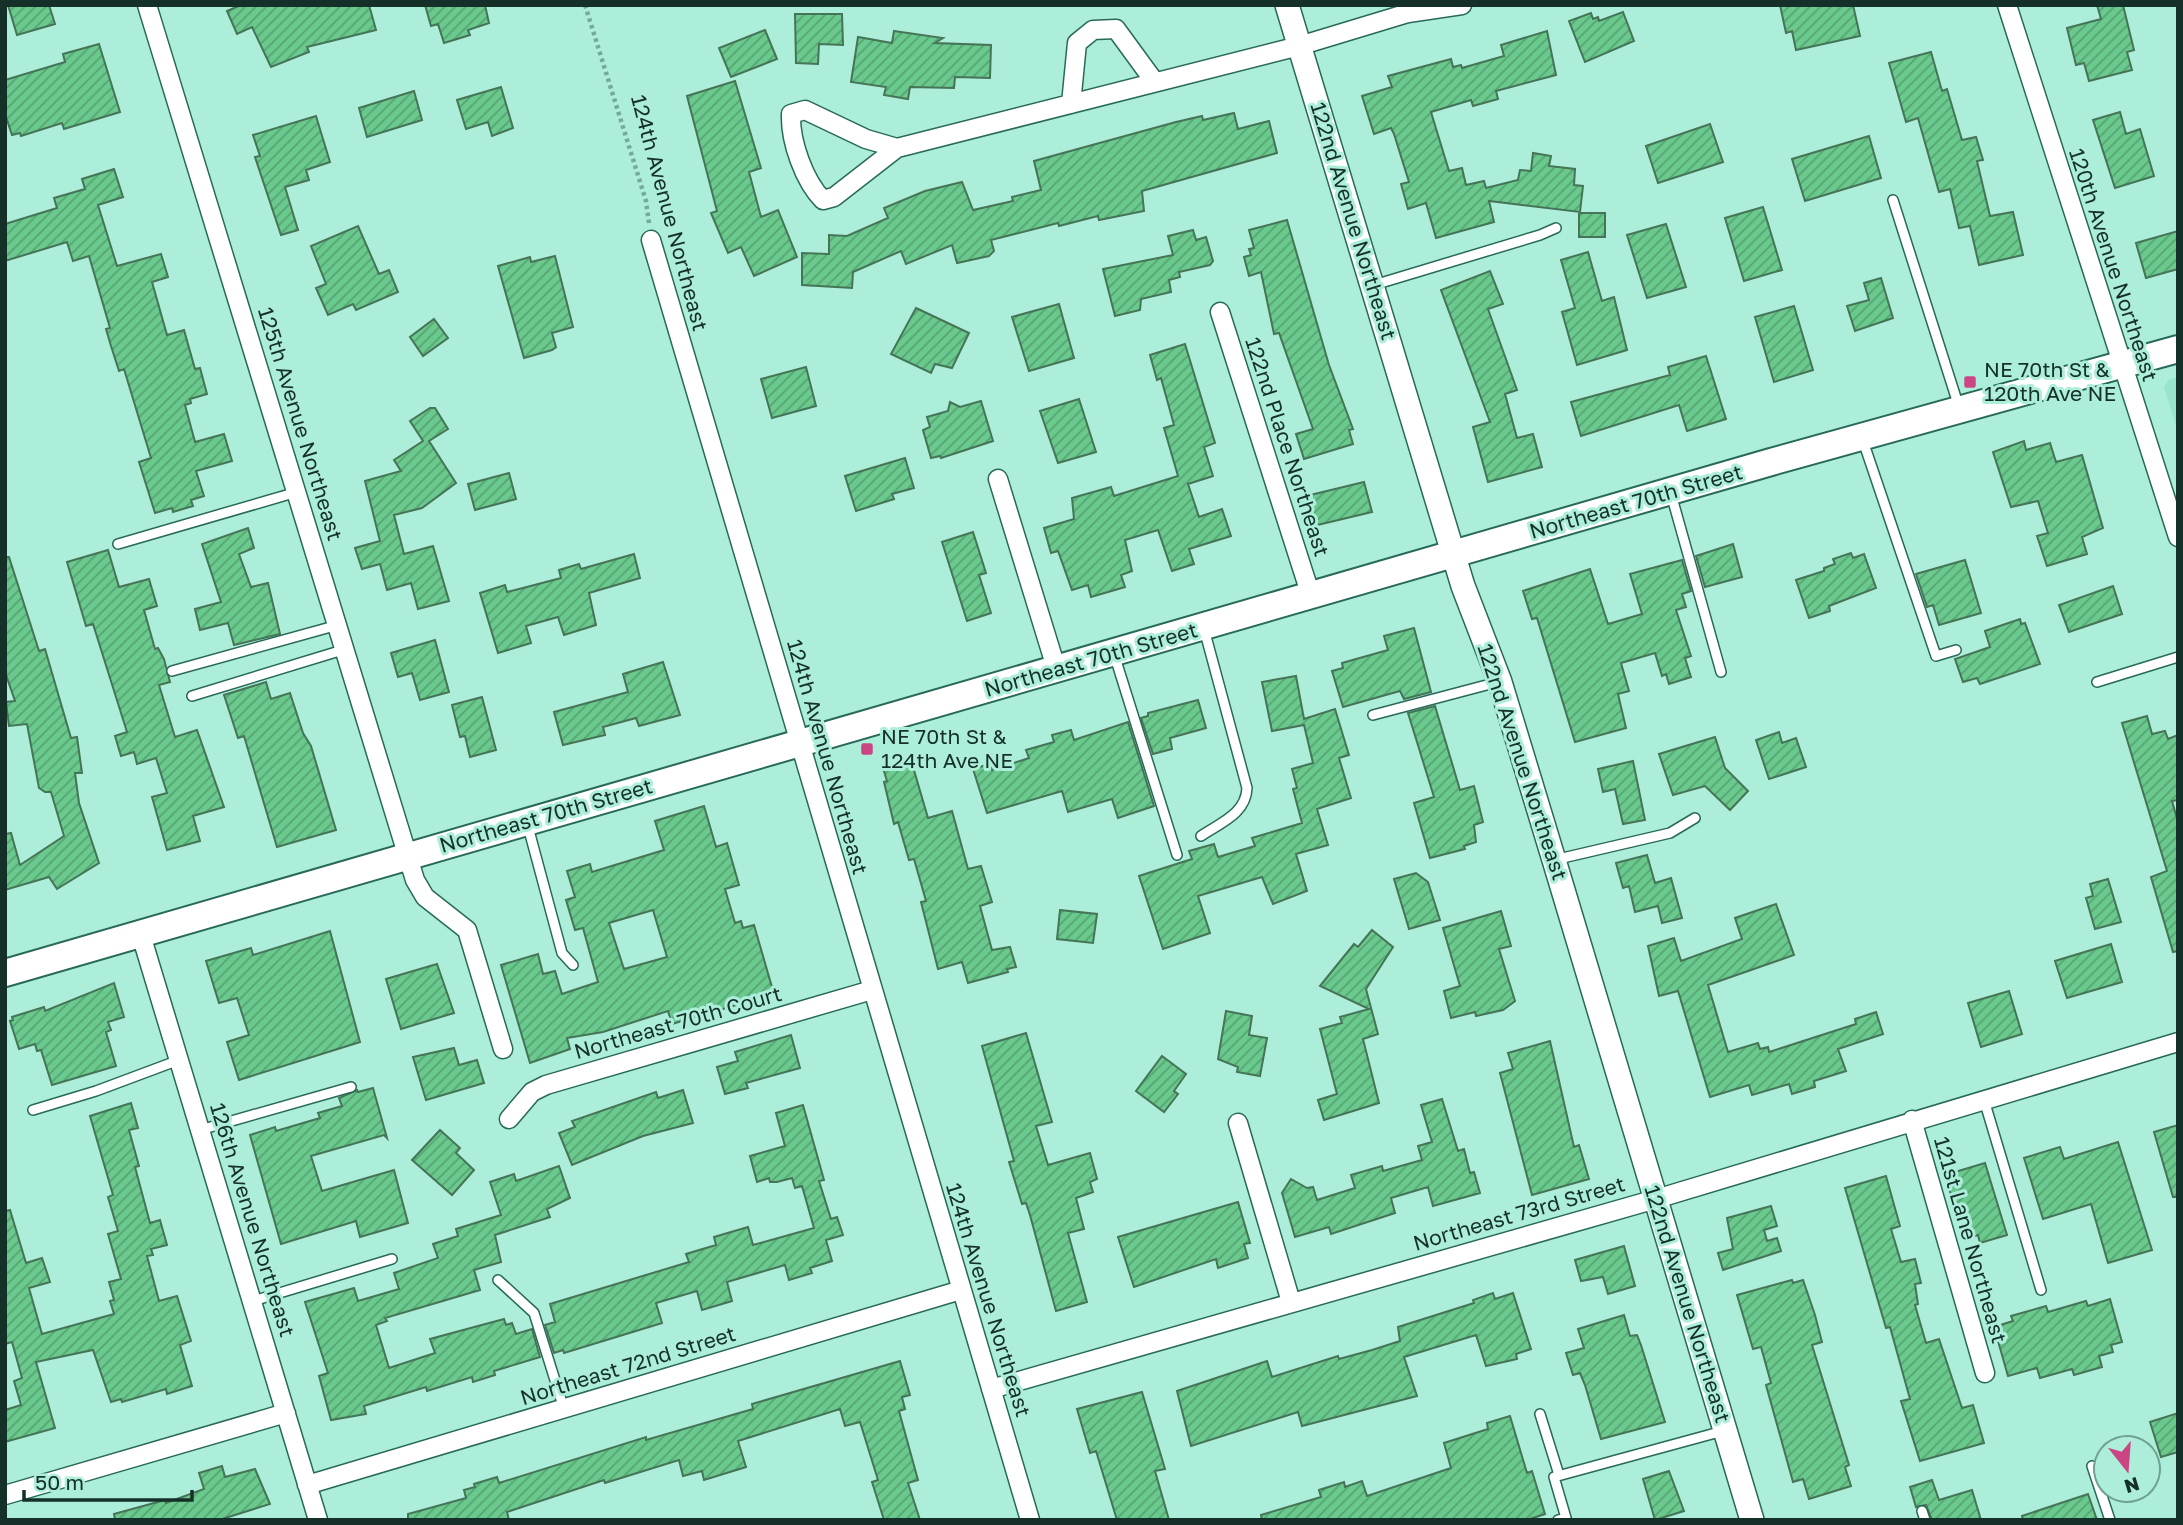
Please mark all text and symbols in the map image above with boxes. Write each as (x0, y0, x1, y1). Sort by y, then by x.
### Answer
street label: 124th Avenue Northeast (626, 92, 714, 334)
street label: 122nd Avenue Northeast (1305, 99, 1403, 343)
street label: 120th Avenue Northeast (2064, 145, 2164, 384)
street label: 125th Avenue Northeast (253, 304, 349, 543)
street label: 122nd Place Northeast (1240, 334, 1336, 560)
place label: NE 70th St & 120th Ave NE (1984, 356, 2116, 406)
marker: NE 70th St & 120th Ave NE (1962, 374, 1978, 390)
street label: Northeast 70th Street (1526, 458, 1745, 544)
street label: Northeast 70th Street (981, 616, 1200, 702)
street label: 124th Avenue Northeast (782, 636, 874, 877)
street label: 122nd Avenue Northeast (1472, 640, 1573, 883)
place label: NE 70th St & 124th Ave NE (881, 723, 1013, 773)
marker: NE 70th St & 124th Ave NE (859, 741, 875, 757)
street label: Northeast 70th Street (436, 772, 655, 858)
street label: Northeast 70th Court (571, 980, 784, 1064)
street label: 126th Avenue Northeast (205, 1100, 301, 1340)
street label: 121st Lane Northeast (1929, 1133, 2013, 1346)
street label: Northeast 73rd Street (1410, 1170, 1628, 1256)
street label: 124th Avenue Northeast (941, 1180, 1037, 1420)
street label: 122nd Avenue Northeast (1639, 1182, 1737, 1426)
street label: Northeast 72nd Street (517, 1320, 739, 1410)
north arrow (2092, 1434, 2162, 1504)
scale bar (24, 1458, 192, 1502)
text: 50 m (35, 1469, 84, 1495)
text: N (2122, 1473, 2142, 1499)

